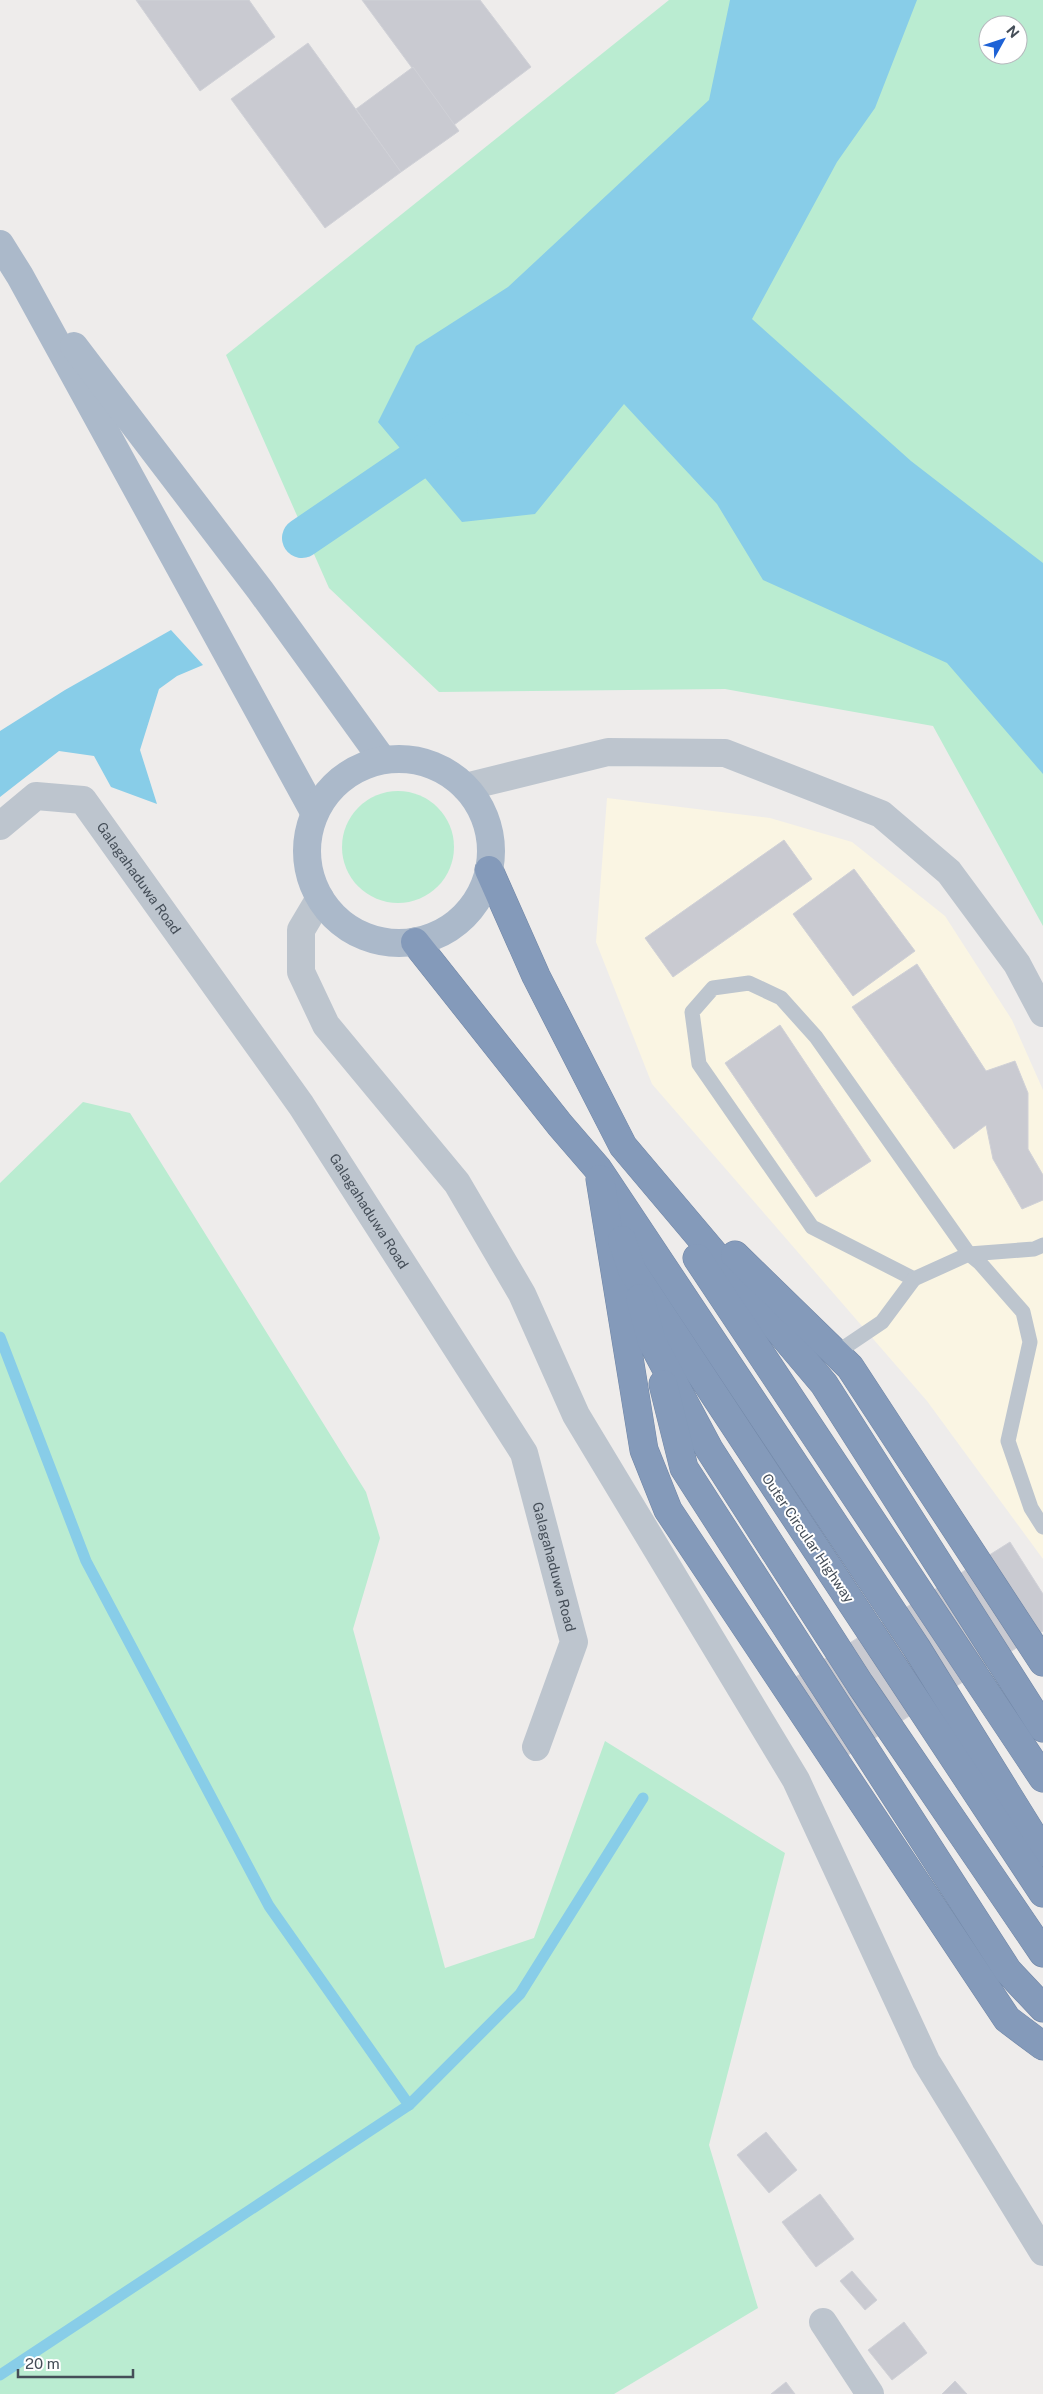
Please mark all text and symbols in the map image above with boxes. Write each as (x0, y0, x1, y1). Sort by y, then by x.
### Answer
north arrow (978, 15, 1028, 65)
text: N (1003, 22, 1023, 41)
street label: Galagahaduwa Road (93, 819, 184, 937)
street label: Galagahaduwa Road (326, 1151, 412, 1272)
street label: Outer Circular Highway (759, 1470, 857, 1606)
street label: Galagahaduwa Road (529, 1500, 579, 1633)
scale bar (18, 2346, 132, 2378)
text: 20 m (25, 2355, 60, 2372)

